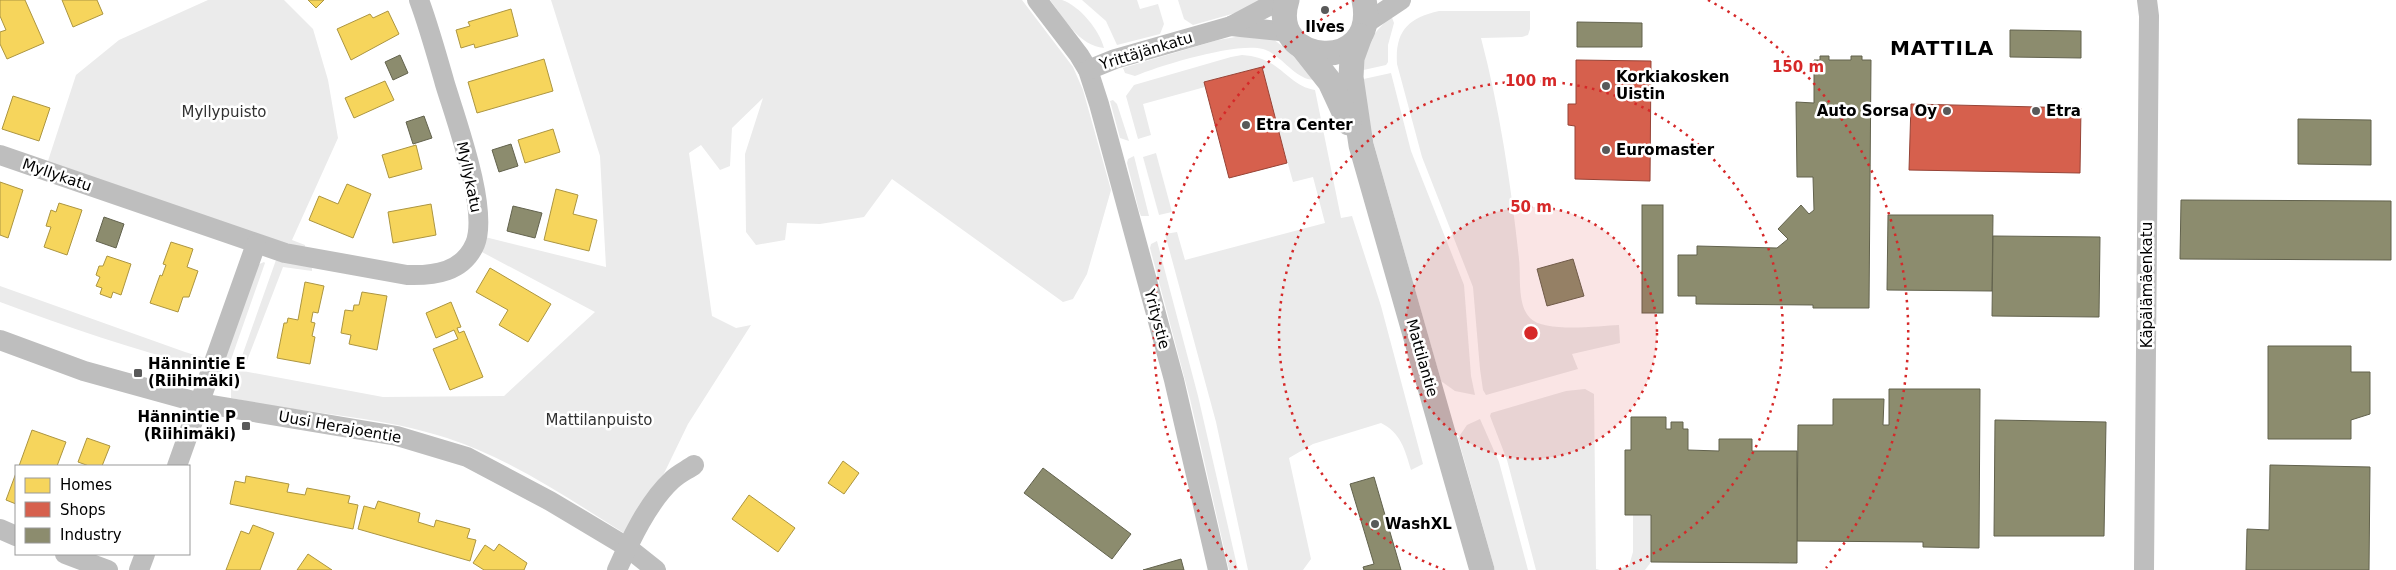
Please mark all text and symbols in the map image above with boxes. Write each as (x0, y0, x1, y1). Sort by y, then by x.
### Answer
marker: Ilves (1319, 4, 1331, 16)
place label: Ilves (1305, 18, 1345, 36)
street label: Yrittäjänkatu (1096, 28, 1195, 74)
district label: MATTILA (1890, 36, 1994, 60)
text: 150 m (1772, 58, 1824, 76)
place label: Korkiakosken Uistin (1616, 68, 1730, 103)
text: 100 m (1505, 72, 1557, 90)
marker: Korkiakosken Uistin (1600, 80, 1612, 92)
place label: Auto Sorsa Oy (1817, 102, 1937, 120)
place label: Etra (2046, 102, 2081, 120)
park label: Myllypuisto (181, 103, 267, 121)
marker: Auto Sorsa Oy (1941, 105, 1953, 117)
marker: Etra (2030, 105, 2042, 117)
place label: Etra Center (1256, 116, 1353, 134)
marker: Etra Center (1240, 119, 1252, 131)
street label: Myllykatu (453, 140, 485, 214)
place label: Euromaster (1616, 141, 1715, 159)
marker: Euromaster (1600, 144, 1612, 156)
street label: Myllykatu (20, 155, 94, 195)
text: 50 m (1510, 198, 1552, 216)
street label: Käpälämäenkatu (2138, 222, 2156, 348)
street label: Yritystie (1140, 286, 1174, 351)
street label: Mattilantie (1402, 317, 1442, 399)
centre of rings (1522, 324, 1540, 342)
place label: Hännintie E (Riihimäki) (148, 355, 246, 390)
marker: Hännintie E (Riihimäki) (132, 367, 144, 379)
street label: Uusi Herajoentie (277, 407, 403, 447)
place label: Hännintie P (Riihimäki) (137, 408, 236, 443)
park label: Mattilanpuisto (546, 411, 653, 429)
marker: Hännintie P (Riihimäki) (240, 420, 252, 432)
legend (15, 465, 190, 555)
text: Homes (60, 476, 112, 494)
text: Shops (60, 501, 106, 519)
place label: WashXL (1385, 515, 1452, 533)
marker: WashXL (1369, 518, 1381, 530)
text: Industry (60, 526, 122, 544)

